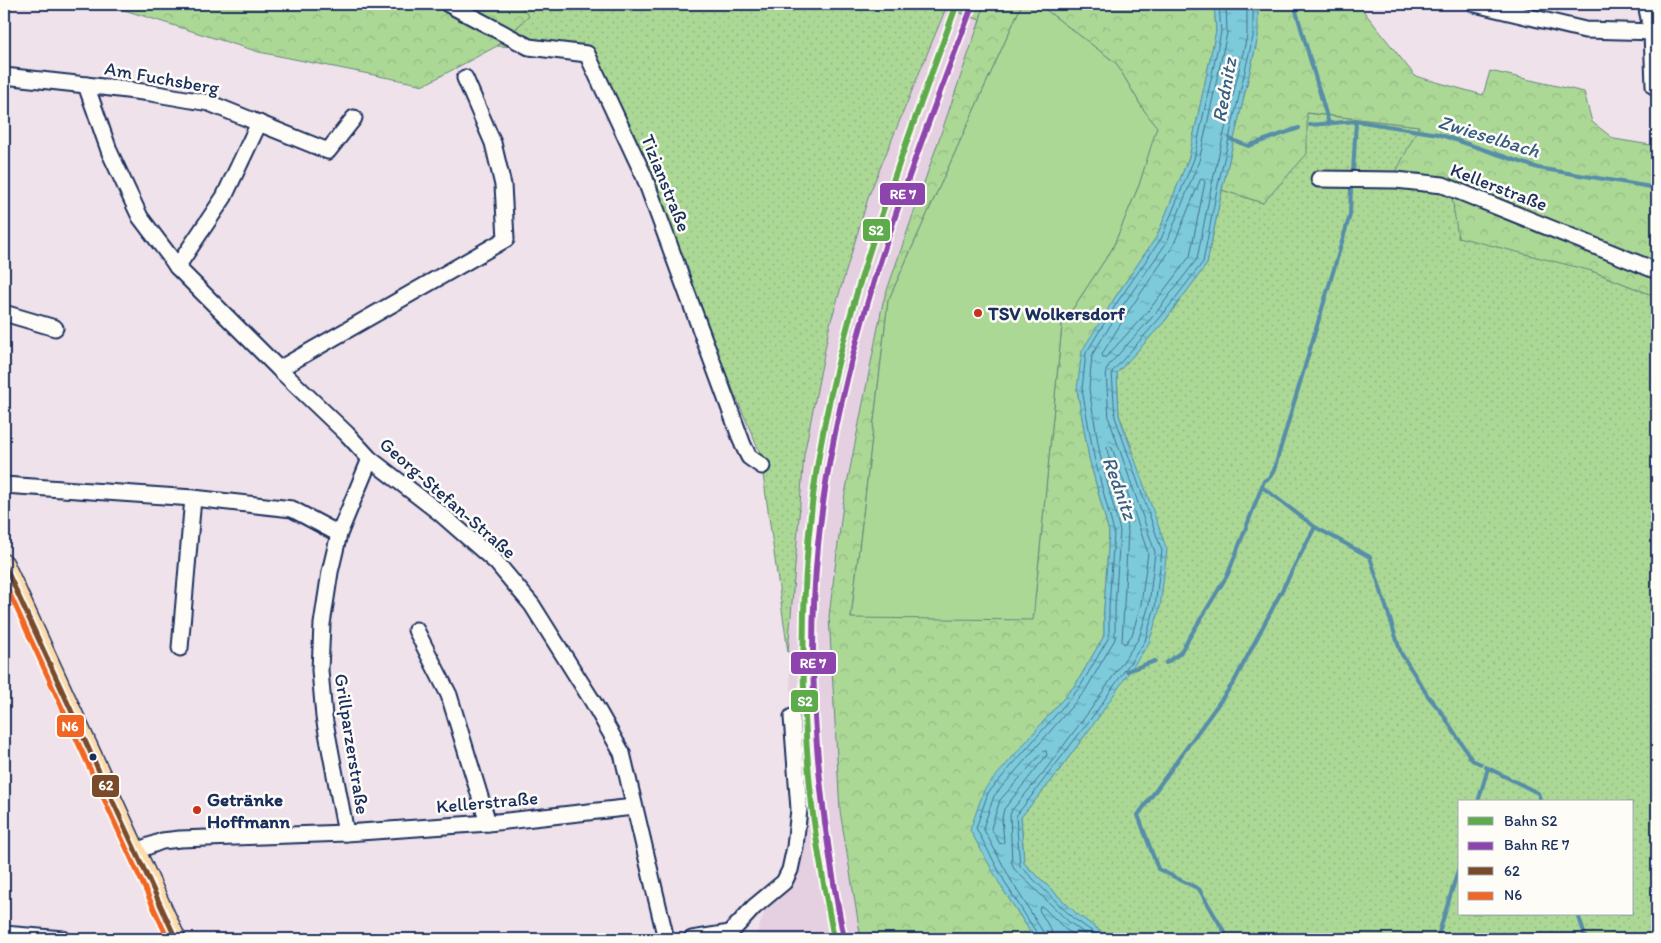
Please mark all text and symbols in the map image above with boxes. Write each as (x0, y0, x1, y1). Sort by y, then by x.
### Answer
water label: Rednitz (1207, 54, 1242, 124)
street label: Am Fuchsberg (103, 57, 221, 99)
water label: Zwieselbach (1436, 109, 1543, 163)
street label: Tizianstraße (636, 131, 696, 235)
street label: Kellerstraße (1447, 158, 1551, 216)
line badge: RE 7 (879, 182, 926, 206)
text: RE 7 (890, 186, 916, 203)
line badge: S2 (862, 218, 891, 242)
text: S2 (868, 222, 884, 239)
place label: TSV Wolkersdorf (987, 302, 1126, 325)
marker: TSV Wolkersdorf (972, 307, 984, 319)
street label: Georg-Stefan-Straße (375, 432, 521, 564)
water label: Rednitz (1098, 453, 1143, 524)
line badge: RE 7 (790, 651, 837, 675)
text: RE 7 (800, 655, 826, 672)
street label: Grillparzerstraße (330, 672, 374, 816)
line badge: S2 (790, 689, 819, 713)
text: S2 (797, 693, 813, 710)
line badge: N6 (56, 714, 85, 738)
text: N6 (62, 718, 79, 735)
unlabelled marker (88, 752, 98, 762)
line badge: 62 (91, 774, 120, 798)
text: 62 (99, 777, 114, 794)
street label: Kellerstraße (435, 786, 539, 818)
place label: Getränke Hoffmann (207, 788, 290, 833)
legend (1458, 800, 1634, 916)
marker: Getränke Hoffmann (191, 804, 203, 816)
text: Bahn S2 (1504, 812, 1557, 830)
text: Bahn RE 7 (1504, 836, 1570, 854)
text: 62 (1504, 862, 1520, 880)
text: N6 (1504, 886, 1522, 904)

